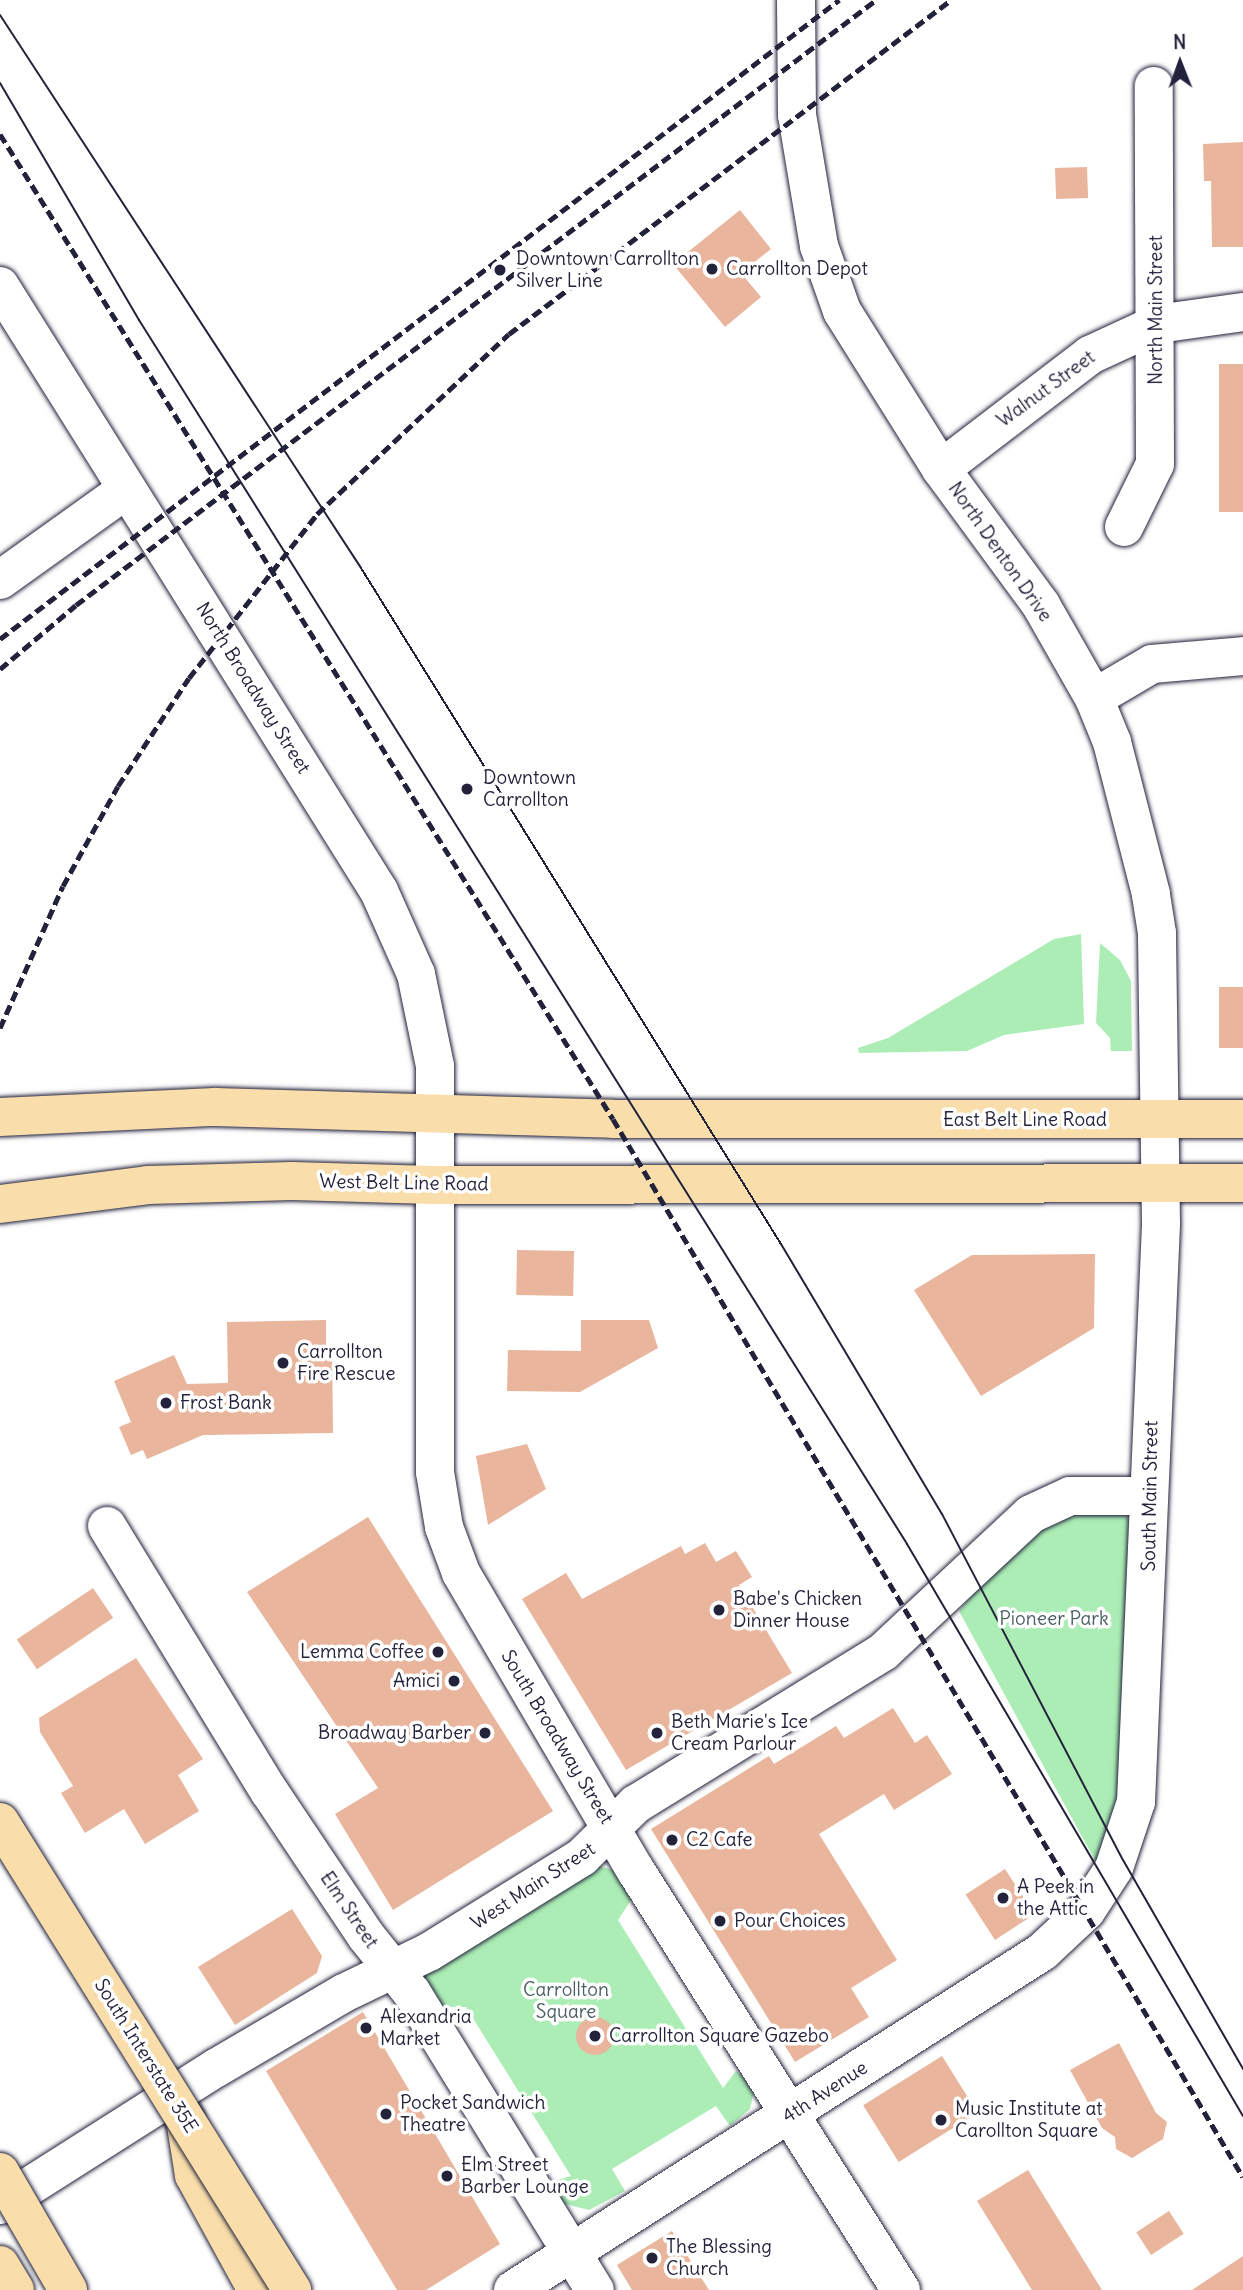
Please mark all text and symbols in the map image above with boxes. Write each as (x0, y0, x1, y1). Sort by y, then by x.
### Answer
north arrow (1145, 28, 1215, 98)
text: N (1173, 30, 1186, 54)
street label: North Main Street (1145, 235, 1167, 385)
place label: Downtown Carrollton Silver Line (516, 248, 699, 292)
place label: Carrollton Depot (726, 258, 868, 280)
marker: Downtown Carrollton Silver Line (490, 260, 510, 280)
marker: Carrollton Depot (704, 261, 720, 277)
street label: Walnut Street (993, 346, 1099, 432)
street label: North Denton Drive (943, 478, 1057, 626)
street label: North Broadway Street (191, 598, 315, 778)
place label: Downtown Carrollton (483, 767, 576, 811)
marker: Downtown Carrollton (457, 779, 477, 799)
street label: East Belt Line Road (943, 1109, 1107, 1131)
street label: West Belt Line Road (319, 1170, 489, 1196)
place label: Carrollton Fire Rescue (297, 1341, 395, 1385)
marker: Carrollton Fire Rescue (275, 1355, 291, 1371)
place label: Frost Bank (180, 1392, 272, 1414)
marker: Frost Bank (158, 1395, 174, 1411)
street label: South Main Street (1137, 1420, 1163, 1572)
place label: Babe's Chicken Dinner House (733, 1588, 862, 1632)
marker: Babe's Chicken Dinner House (711, 1602, 727, 1618)
park label: Pioneer Park (999, 1608, 1109, 1630)
place label: Lemma Coffee (300, 1641, 424, 1663)
marker: Lemma Coffee (430, 1644, 446, 1660)
street label: South Broadway Street (496, 1646, 618, 1828)
place label: Amici (393, 1670, 440, 1692)
marker: Amici (446, 1673, 462, 1689)
place label: Beth Marie's Ice Cream Parlour (671, 1711, 808, 1755)
place label: Broadway Barber (318, 1722, 471, 1744)
marker: Broadway Barber (477, 1725, 493, 1741)
marker: Beth Marie's Ice Cream Parlour (649, 1725, 665, 1741)
place label: C2 Cafe (686, 1829, 753, 1851)
marker: C2 Cafe (664, 1832, 680, 1848)
street label: West Main Street (467, 1837, 599, 1935)
street label: Elm Street (315, 1867, 383, 1953)
place label: A Peek in the Attic (1017, 1876, 1094, 1920)
marker: A Peek in the Attic (995, 1890, 1011, 1906)
place label: Pour Choices (734, 1910, 846, 1932)
marker: Pour Choices (712, 1913, 728, 1929)
street label: South Interstate 35E (89, 1975, 203, 2137)
park label: Carrollton Square (523, 1979, 609, 2023)
place label: Alexandria Market (380, 2006, 472, 2050)
marker: Alexandria Market (358, 2020, 374, 2036)
place label: Carrollton Square Gazebo (609, 2025, 829, 2047)
marker: Carrollton Square Gazebo (587, 2028, 603, 2044)
street label: 4th Avenue (778, 2056, 872, 2128)
place label: Pocket Sandwich Theatre (400, 2092, 545, 2136)
place label: Music Institute at Carollton Square (955, 2098, 1103, 2142)
marker: Pocket Sandwich Theatre (378, 2106, 394, 2122)
marker: Music Institute at Carollton Square (933, 2112, 949, 2128)
place label: Elm Street Barber Lounge (461, 2154, 589, 2198)
marker: Elm Street Barber Lounge (439, 2168, 455, 2184)
place label: The Blessing Church (666, 2236, 772, 2280)
marker: The Blessing Church (644, 2250, 660, 2266)

